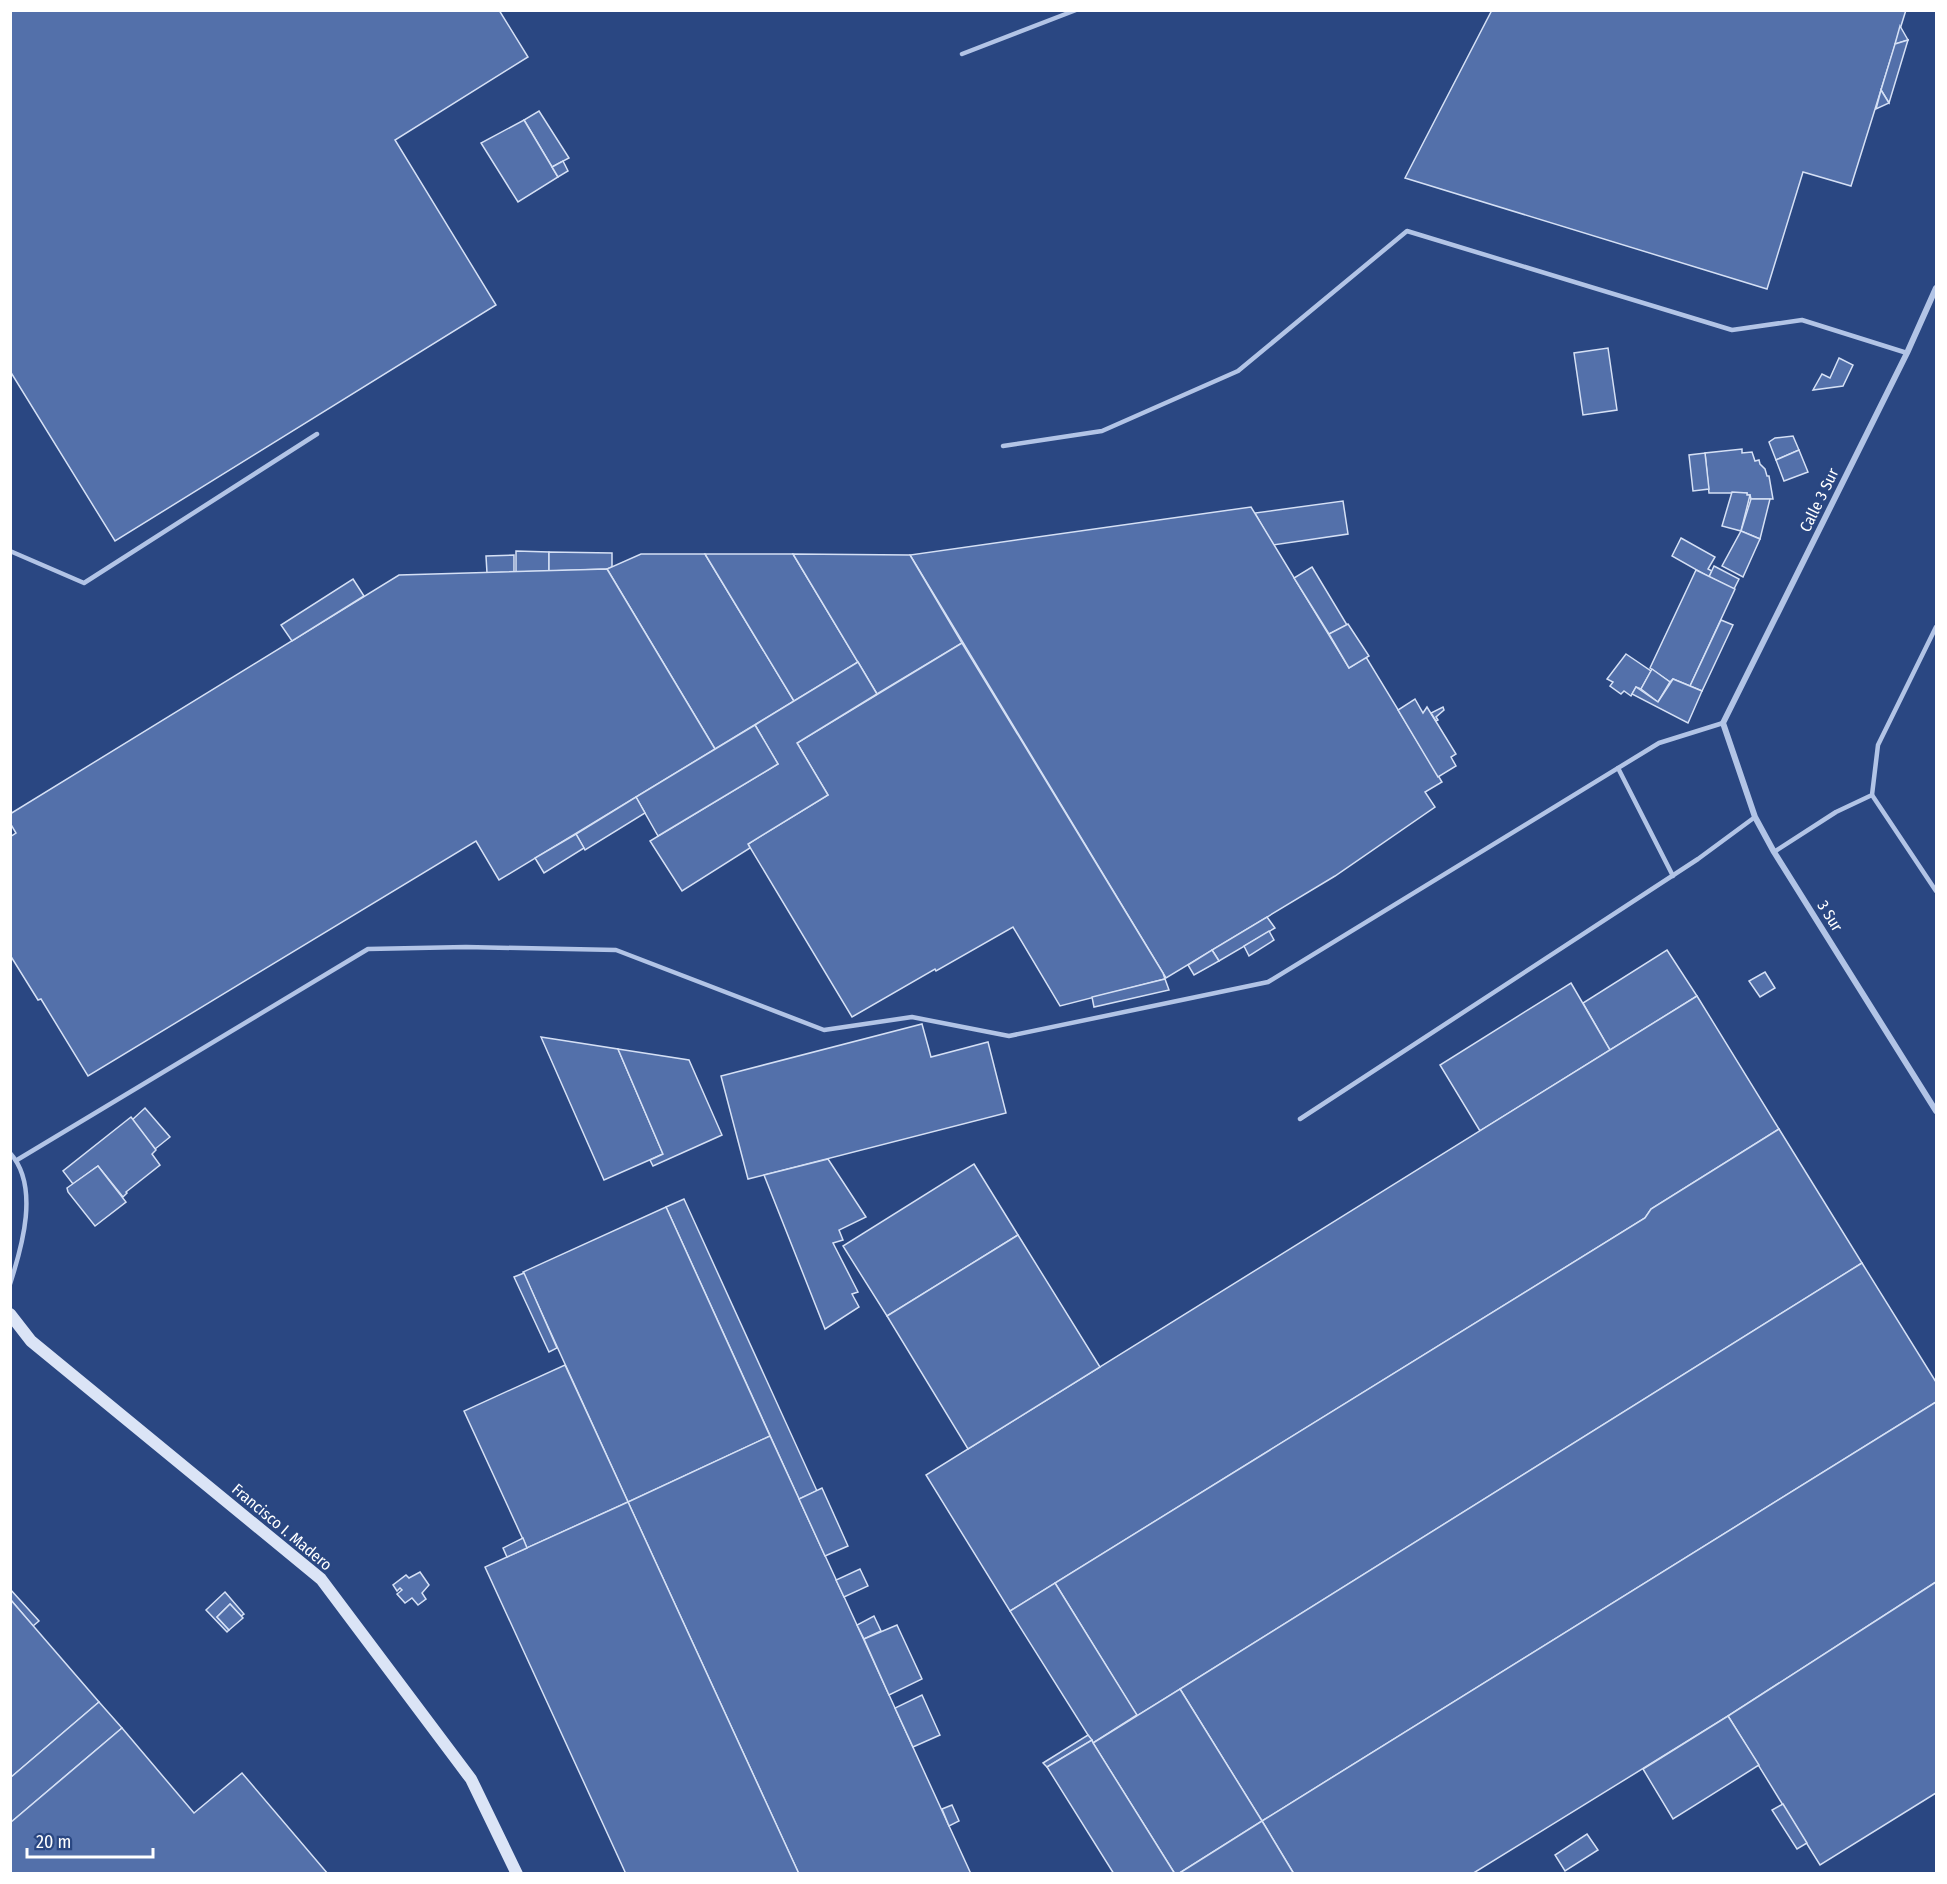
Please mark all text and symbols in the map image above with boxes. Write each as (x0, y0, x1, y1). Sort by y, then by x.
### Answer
street label: Calle 3 Sur (1795, 465, 1843, 535)
street label: 3 Sur (1813, 897, 1847, 935)
street label: Francisco I. Madero (228, 1480, 336, 1574)
scale bar (27, 1821, 153, 1859)
text: 20 m (36, 1831, 71, 1853)

